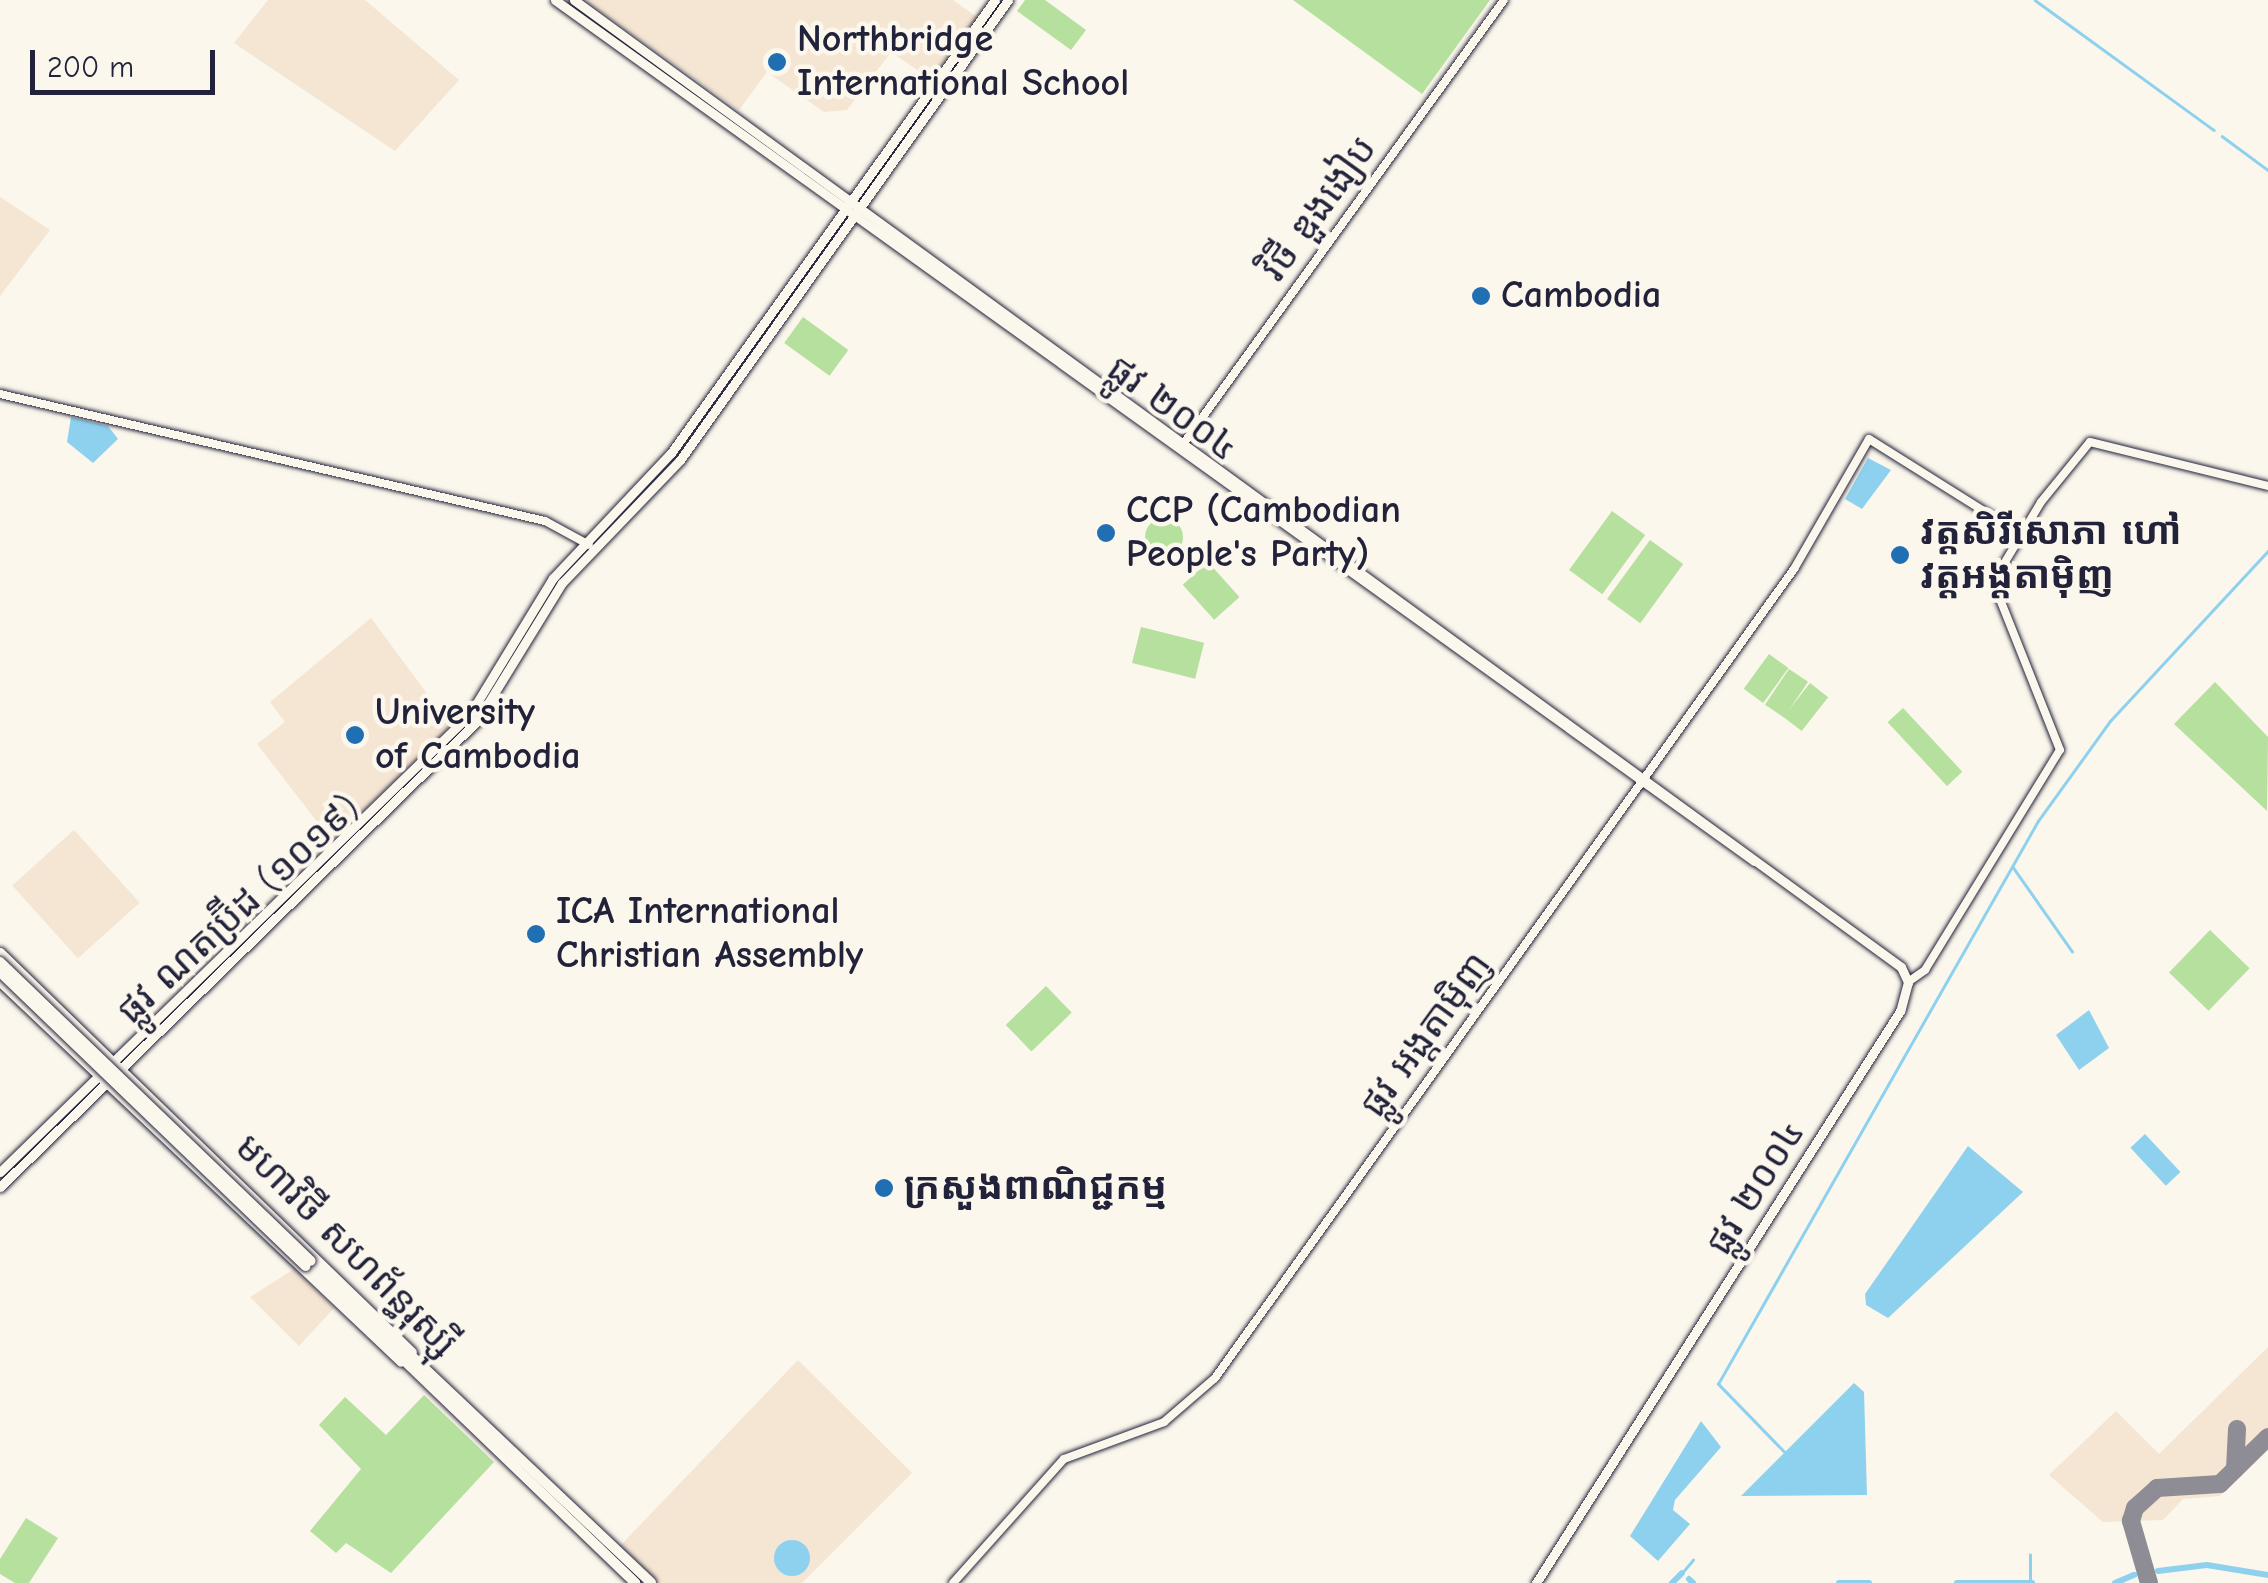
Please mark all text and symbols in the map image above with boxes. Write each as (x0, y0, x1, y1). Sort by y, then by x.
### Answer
place label: Northbridge International School (797, 17, 1129, 106)
scale bar (35, 30, 220, 92)
text: 200 m (47, 50, 134, 85)
marker: Northbridge International School (766, 51, 788, 73)
street label: វិថី ឌួងងៀប (1251, 128, 1387, 290)
place label: Cambodia (1501, 273, 1661, 319)
marker: Cambodia (1470, 285, 1492, 307)
street label: ផ្លូវ ២០០៤ (1098, 346, 1246, 472)
place label: CCP (Cambodian People's Party) (1126, 488, 1401, 578)
place label: វត្តសិរីសោភា ហៅ វត្តអង្តតាម៉ិញ (1920, 510, 2182, 600)
marker: CCP (Cambodian People's Party) (1095, 522, 1117, 544)
marker: វត្តសិរីសោភា ហៅ វត្តអង្តតាម៉ិញ (1889, 544, 1911, 566)
place label: University of Cambodia (375, 690, 581, 779)
marker: University of Cambodia (344, 724, 366, 746)
street label: ផ្លូវ ណតប្រ៊ីដ (១០១៩) (108, 786, 370, 1034)
place label: ICA International Christian Assembly (556, 889, 863, 978)
marker: ICA International Christian Assembly (525, 923, 547, 945)
street label: ផ្លូវ អង្តតាម៉ិញ (1351, 944, 1501, 1126)
street label: ផ្លូវ ២០០៤ (1697, 1112, 1815, 1264)
street label: មហាវិថី សហព័ន្ធរុស្ស៊ី (225, 1125, 467, 1367)
place label: ក្រសួងពាណិជ្ជកម្ម (904, 1165, 1167, 1211)
marker: ក្រសួងពាណិជ្ជកម្ម (873, 1177, 895, 1199)

